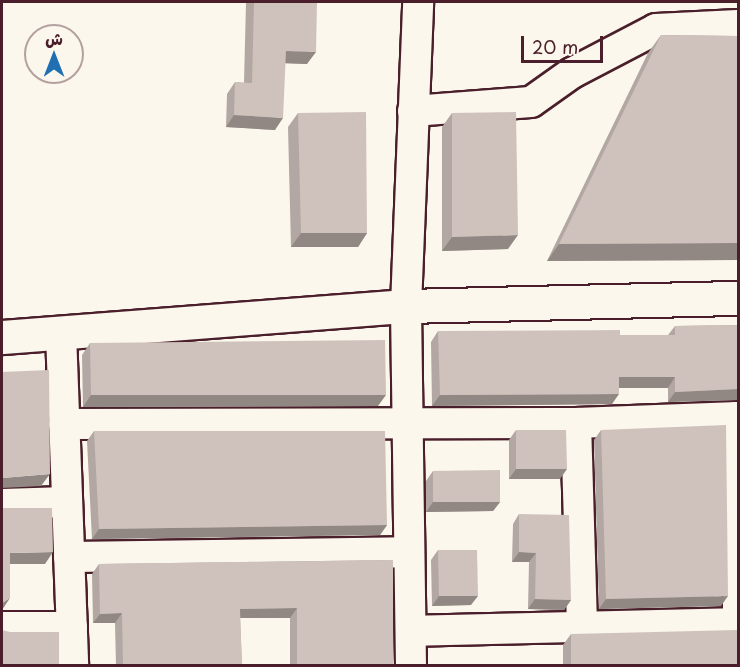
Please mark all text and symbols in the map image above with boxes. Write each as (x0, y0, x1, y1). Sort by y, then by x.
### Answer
north arrow (24, 24, 84, 84)
scale bar (524, 24, 606, 62)
text: ش (45, 26, 63, 50)
text: 20 m (532, 33, 578, 60)

